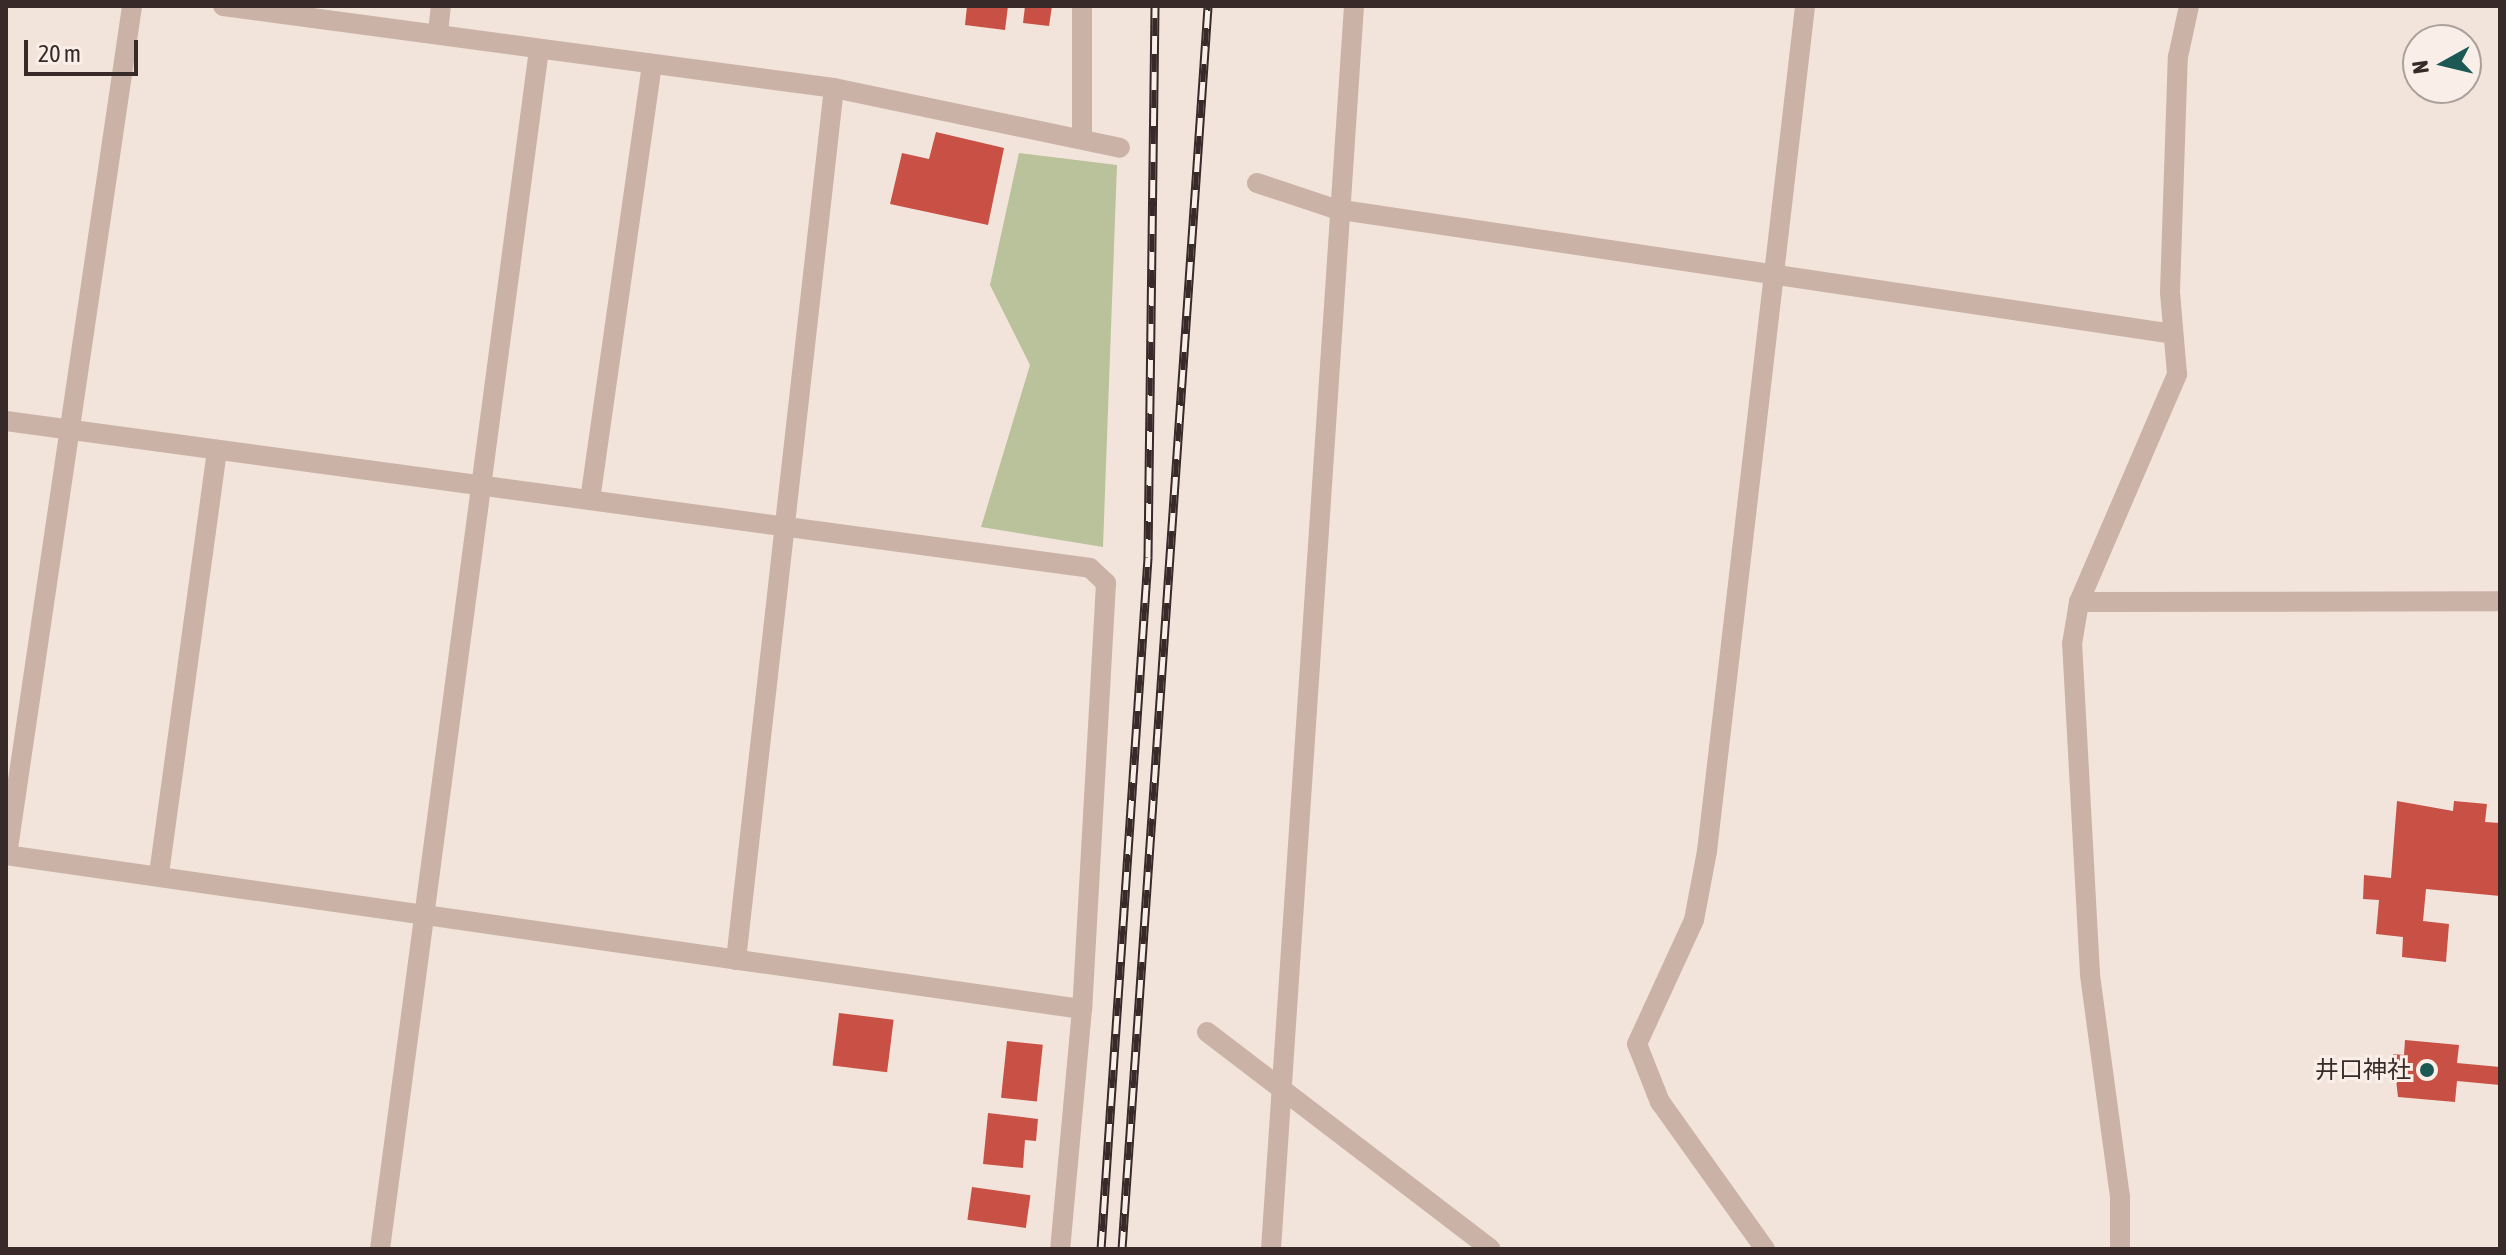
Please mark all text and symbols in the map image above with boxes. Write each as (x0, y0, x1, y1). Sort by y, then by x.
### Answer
scale bar (28, 24, 142, 74)
north arrow (2402, 24, 2482, 104)
text: 20 m (38, 40, 81, 67)
text: N (2406, 59, 2434, 75)
place label: 井口神社 (2315, 1056, 2411, 1084)
marker: 井口神社 (2418, 1061, 2436, 1079)

